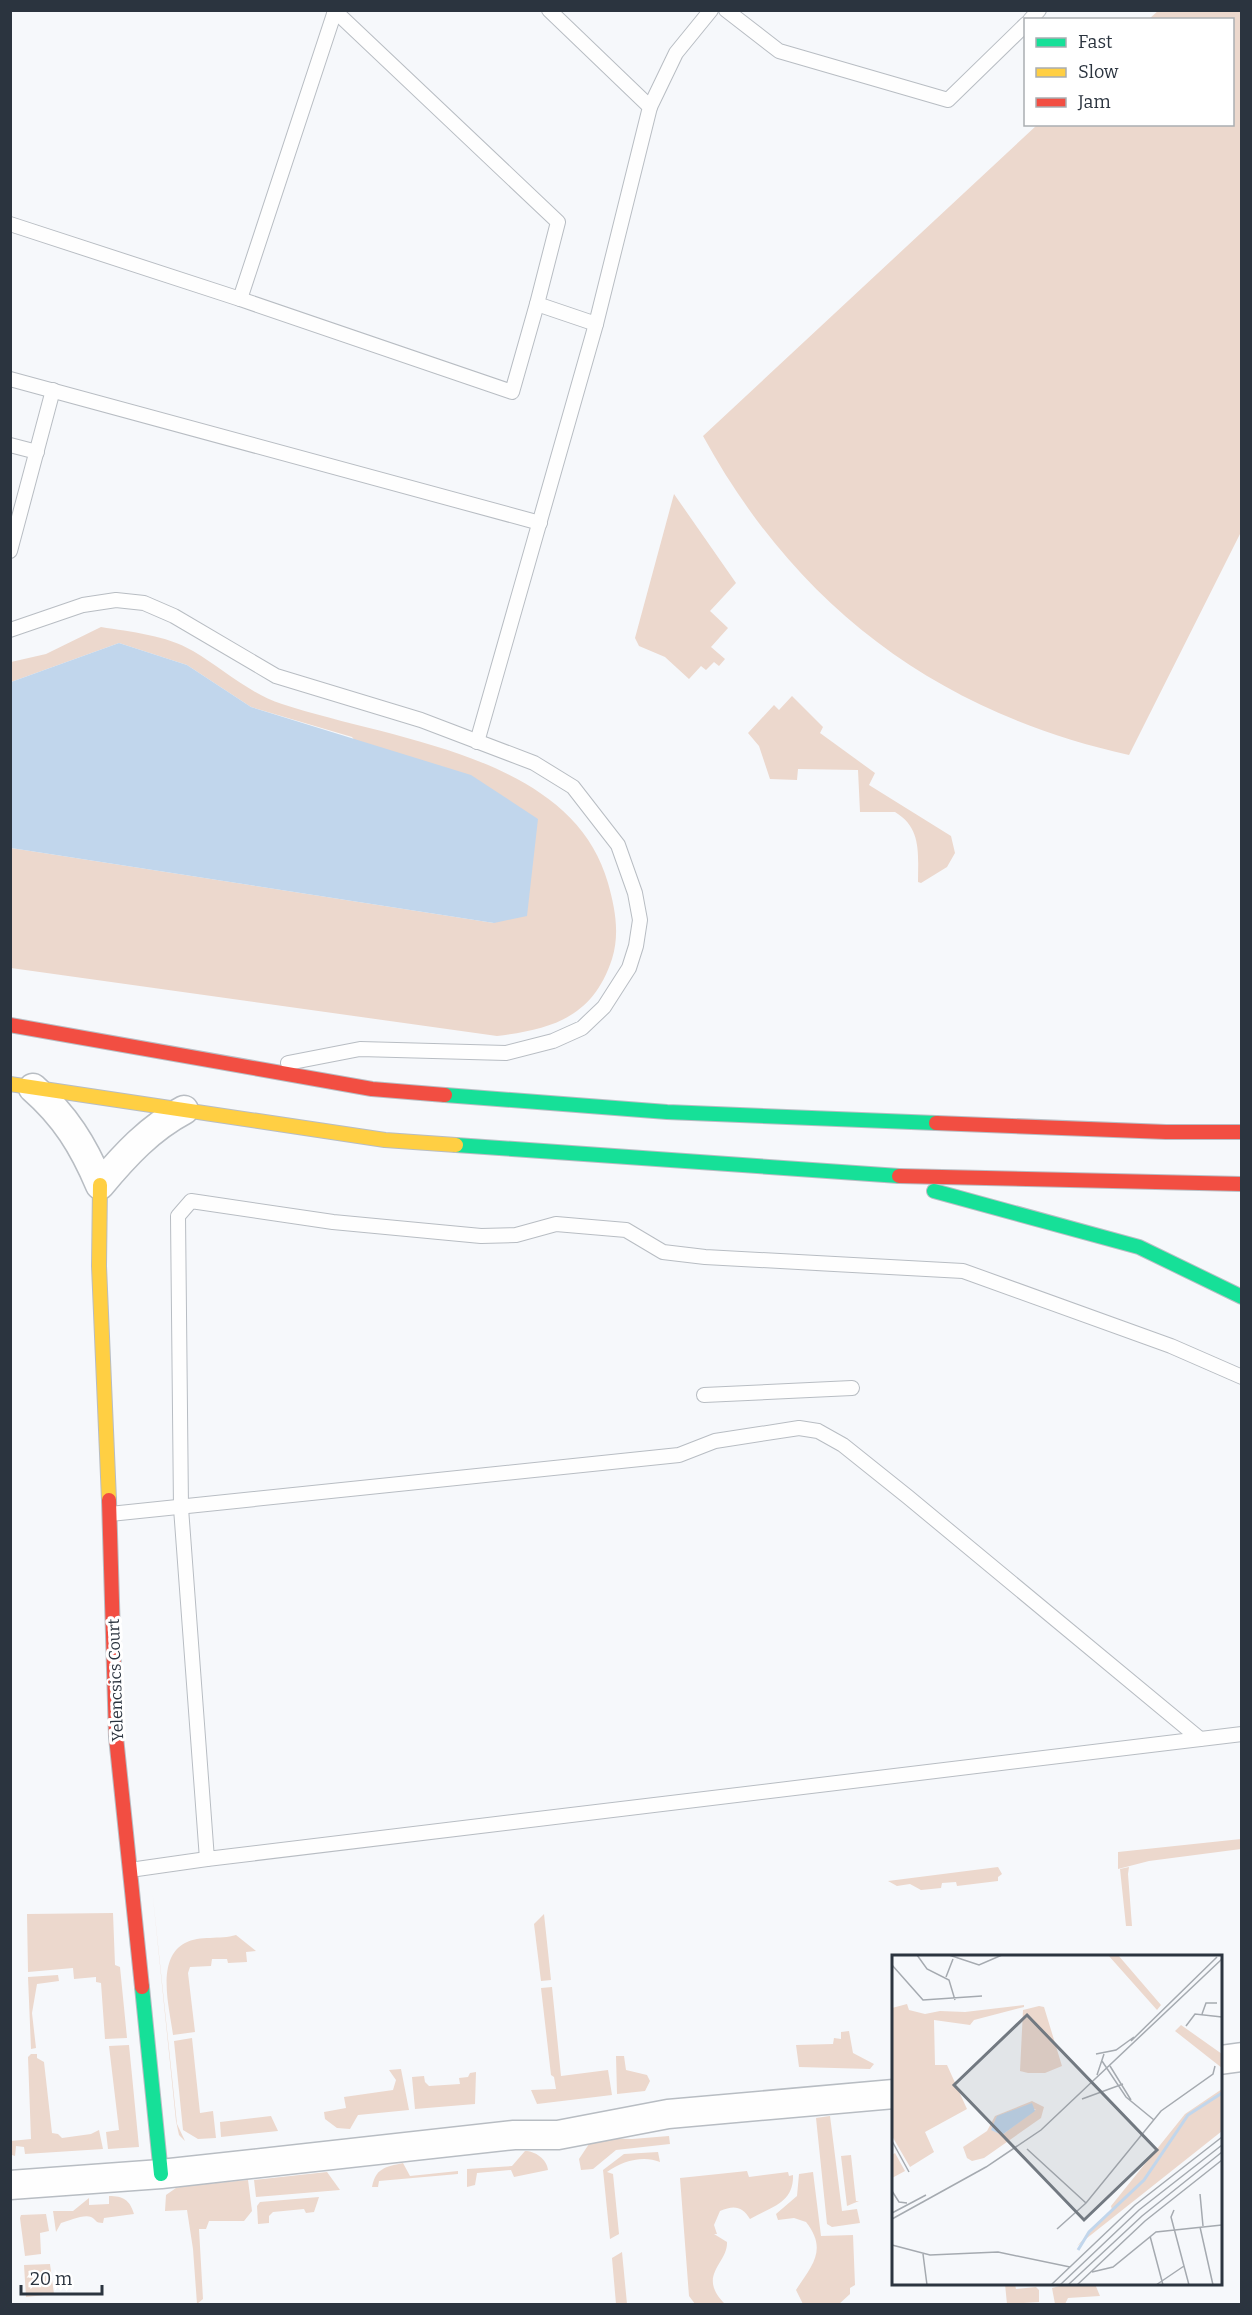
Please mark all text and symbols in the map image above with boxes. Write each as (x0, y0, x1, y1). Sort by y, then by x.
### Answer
legend (1024, 18, 1234, 126)
text: Fast (1078, 31, 1113, 53)
text: Slow (1078, 61, 1119, 83)
text: Jam (1077, 91, 1111, 113)
street label: Yelencsics Court (104, 1618, 127, 1742)
inset map (892, 1955, 1222, 2285)
scale bar (21, 2258, 102, 2296)
text: 20 m (30, 2268, 72, 2290)

